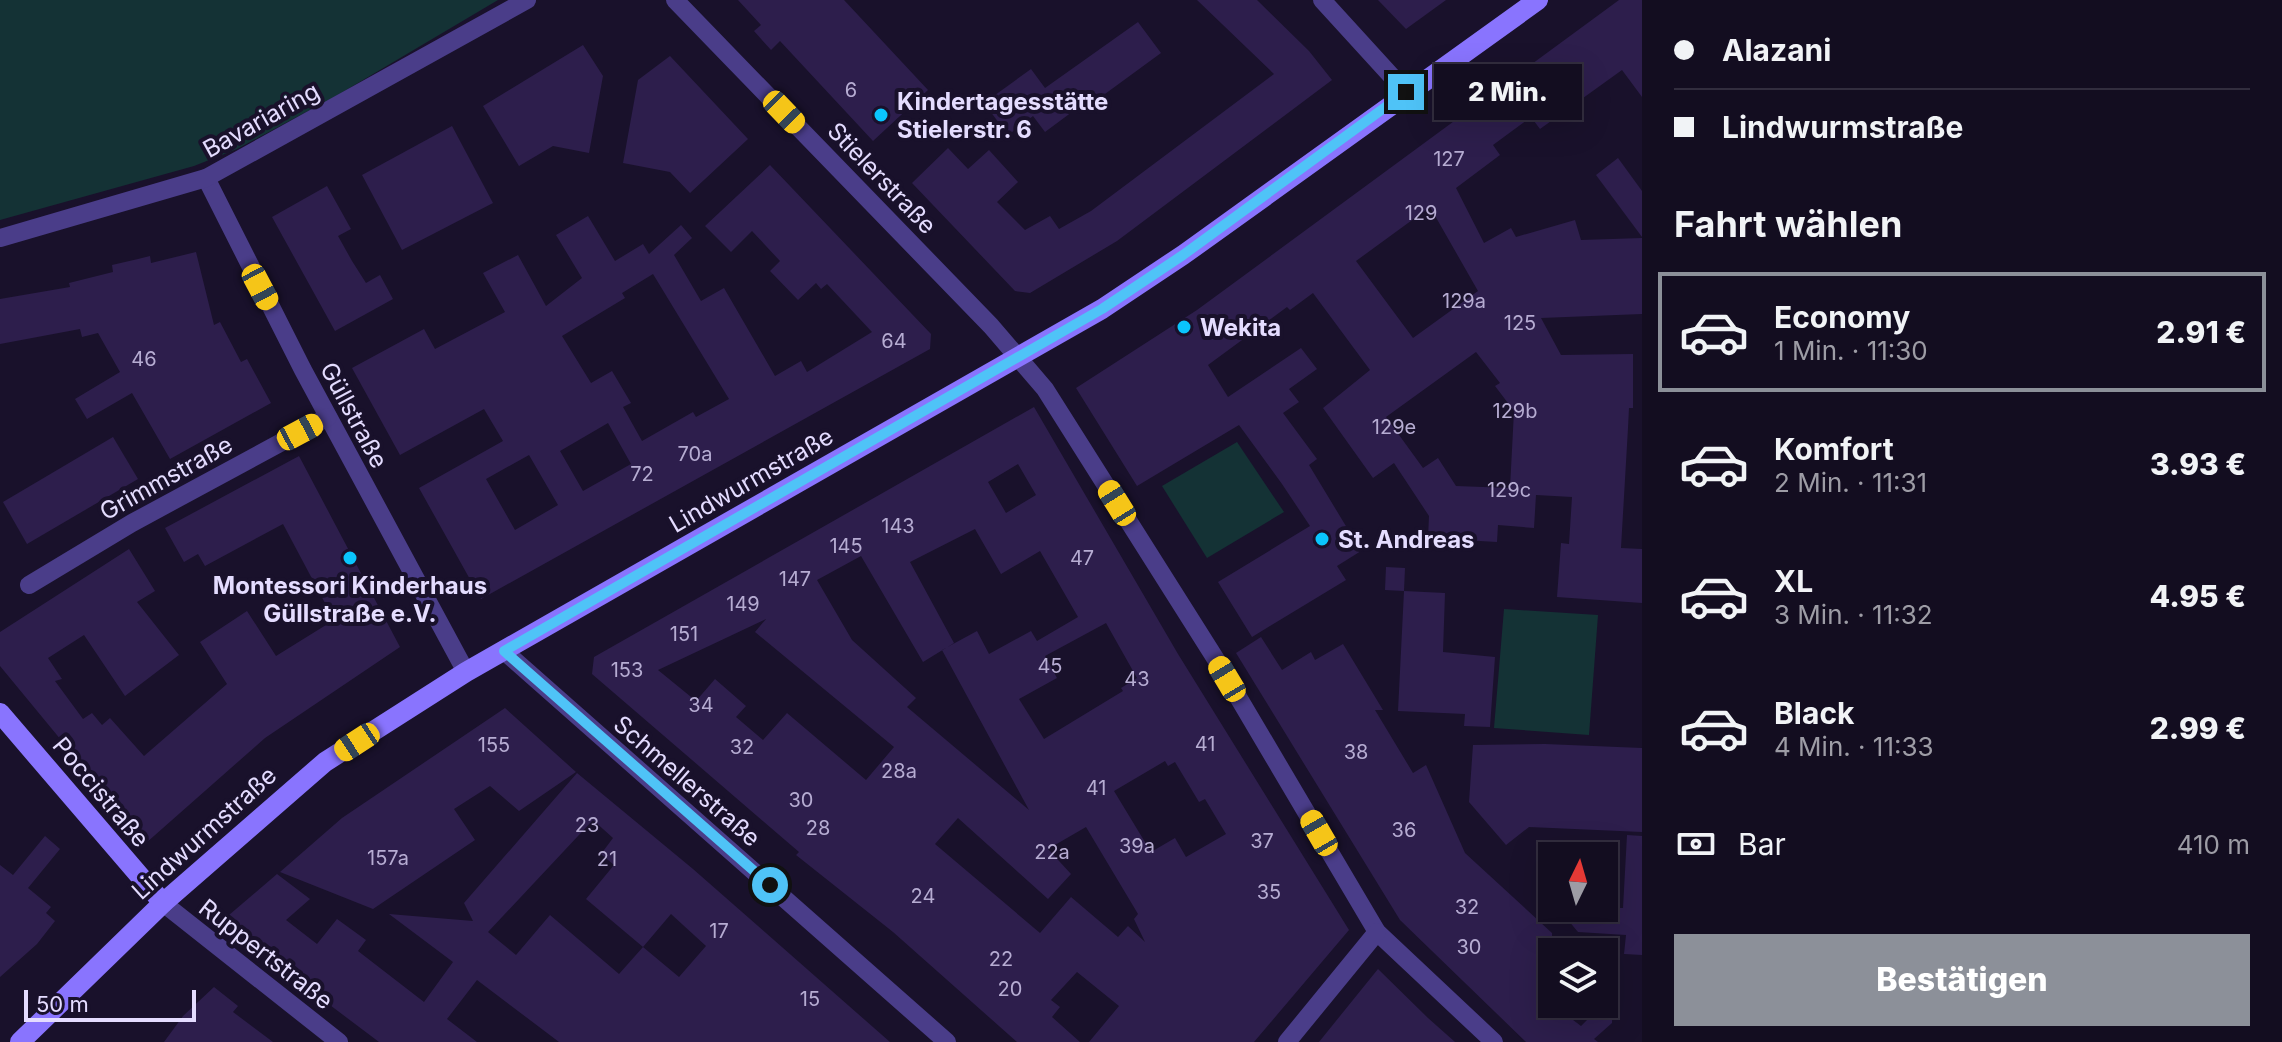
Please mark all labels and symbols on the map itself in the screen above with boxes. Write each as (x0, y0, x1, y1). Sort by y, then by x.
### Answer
callout: 2 Min. (1434, 64, 1582, 120)
route end (1388, 74, 1424, 110)
street label: Bavariaring (198, 76, 324, 164)
house number: 6 (845, 78, 857, 102)
car (759, 86, 809, 138)
place label: Kindertagesstätte Stielerstr. 6 (897, 87, 1108, 144)
marker: Kindertagesstätte Stielerstr. 6 (872, 106, 890, 124)
street label: Stielerstraße (822, 116, 942, 240)
house number: 127 (1433, 147, 1465, 171)
house number: 129 (1405, 201, 1437, 225)
car (238, 260, 282, 314)
house number: 129a (1442, 289, 1486, 313)
house number: 125 (1504, 311, 1536, 335)
place label: Wekita (1200, 313, 1281, 342)
marker: Wekita (1175, 318, 1193, 336)
house number: 64 (881, 329, 907, 353)
house number: 46 (131, 347, 157, 371)
street label: Güllstraße (314, 357, 394, 473)
house number: 129b (1493, 399, 1537, 423)
car (273, 410, 327, 454)
house number: 129e (1372, 415, 1416, 439)
street label: Lindwurmstraße (664, 421, 838, 539)
street label: Grimmstraße (95, 430, 237, 526)
house number: 70a (678, 442, 712, 466)
house number: 72 (630, 462, 654, 486)
car (1094, 476, 1140, 530)
house number: 129c (1487, 478, 1531, 502)
house number: 143 (881, 514, 915, 538)
place label: St. Andreas (1338, 525, 1475, 554)
marker: St. Andreas (1313, 530, 1331, 548)
house number: 145 (829, 534, 863, 558)
house number: 47 (1070, 546, 1094, 570)
marker: Montessori Kinderhaus Güllstraße e.V. (341, 549, 359, 567)
house number: 147 (779, 567, 811, 591)
place label: Montessori Kinderhaus Güllstraße e.V. (213, 571, 487, 628)
house number: 149 (726, 592, 760, 616)
house number: 151 (670, 622, 698, 646)
car (1204, 652, 1250, 706)
house number: 45 (1037, 654, 1063, 678)
house number: 153 (611, 658, 643, 682)
house number: 43 (1124, 667, 1150, 691)
house number: 34 (688, 693, 714, 717)
street label: Schmellerstraße (608, 709, 766, 853)
car (330, 719, 384, 765)
street label: Poccistraße (47, 731, 155, 853)
house number: 41 (1195, 732, 1215, 756)
house number: 155 (478, 733, 510, 757)
house number: 32 (730, 735, 754, 759)
house number: 38 (1344, 740, 1368, 764)
house number: 28a (881, 759, 917, 783)
street label: Lindwurmstraße (126, 761, 282, 905)
house number: 41 (1086, 776, 1106, 800)
house number: 30 (789, 788, 813, 812)
car (1297, 806, 1341, 860)
house number: 23 (575, 813, 599, 837)
house number: 28 (806, 816, 830, 840)
house number: 36 (1392, 818, 1416, 842)
house number: 37 (1250, 829, 1274, 853)
house number: 39a (1119, 834, 1155, 858)
house number: 22a (1034, 840, 1070, 864)
north arrow (1538, 842, 1618, 922)
house number: 157a (367, 846, 409, 870)
house number: 21 (597, 847, 617, 871)
route start (752, 867, 788, 903)
house number: 35 (1257, 880, 1281, 904)
house number: 24 (911, 884, 935, 908)
street label: Ruppertstraße (193, 893, 339, 1015)
house number: 32 (1455, 895, 1479, 919)
house number: 17 (709, 919, 729, 943)
house number: 30 (1457, 935, 1481, 959)
house number: 22 (989, 947, 1013, 971)
house number: 20 (998, 977, 1022, 1001)
scale bar (24, 986, 196, 1022)
house number: 15 (800, 987, 820, 1011)

